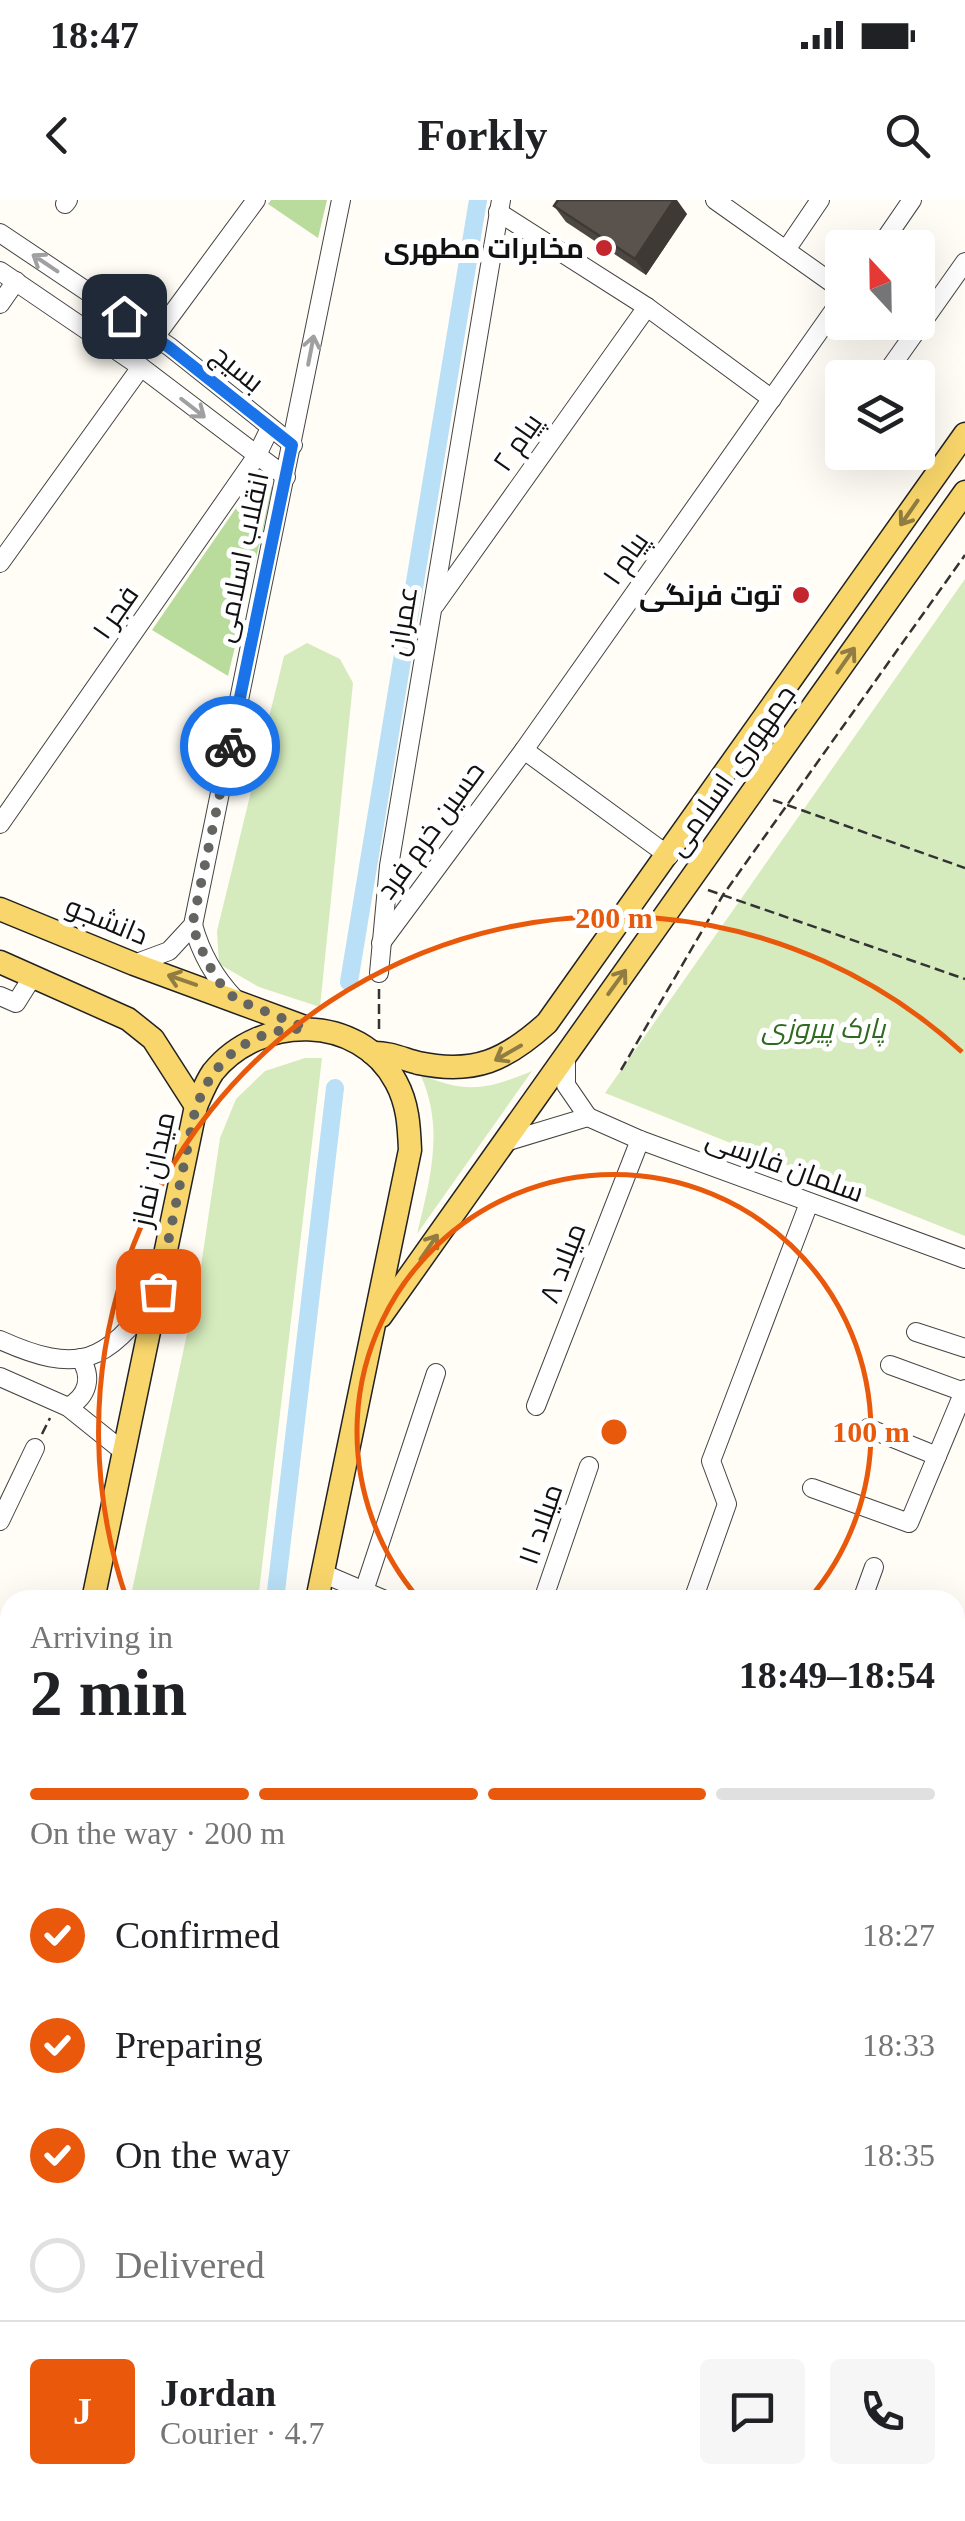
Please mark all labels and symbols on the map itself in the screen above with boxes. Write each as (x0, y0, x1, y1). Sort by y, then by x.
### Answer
north arrow (825, 230, 935, 340)
place label: مخابرات مطهری (384, 233, 584, 266)
marker: مخابرات مطهری (593, 237, 615, 259)
one-way arrow (32, 253, 60, 274)
pin (82, 274, 167, 359)
one-way arrow (303, 335, 322, 367)
street label: بسیج (204, 338, 270, 401)
one-way arrow (180, 397, 206, 419)
street label: پیام ۲ (487, 407, 552, 479)
street label: انقلاب اسلامی (208, 469, 276, 645)
one-way arrow (899, 499, 920, 527)
street label: پیام ۱ (596, 526, 658, 593)
street label: فجر ۱ (86, 580, 145, 645)
place label: توت فرنگی (639, 580, 782, 612)
street label: عمران (382, 584, 424, 658)
marker: توت فرنگی (790, 584, 812, 606)
one-way arrow (835, 647, 856, 675)
street label: جمهوری اسلامی (661, 679, 803, 862)
courier (180, 696, 280, 796)
street label: حسین خرم فرد (370, 756, 494, 907)
street label: دانشجو (61, 890, 152, 951)
text: 200 m (575, 901, 653, 934)
one-way arrow (606, 969, 627, 996)
one-way arrow (166, 970, 198, 988)
park label: پارک پیروزی (761, 1013, 886, 1047)
one-way arrow (494, 1043, 523, 1063)
street label: میدان نماز (126, 1109, 182, 1231)
street label: سلمان فارسی (702, 1123, 868, 1209)
street label: میلاد ۸ (533, 1219, 592, 1307)
one-way arrow (418, 1234, 439, 1262)
pin (116, 1249, 201, 1334)
centre of rings (596, 1414, 632, 1450)
text: 100 m (832, 1415, 910, 1448)
street label: میلاد ۱۱ (512, 1480, 569, 1568)

